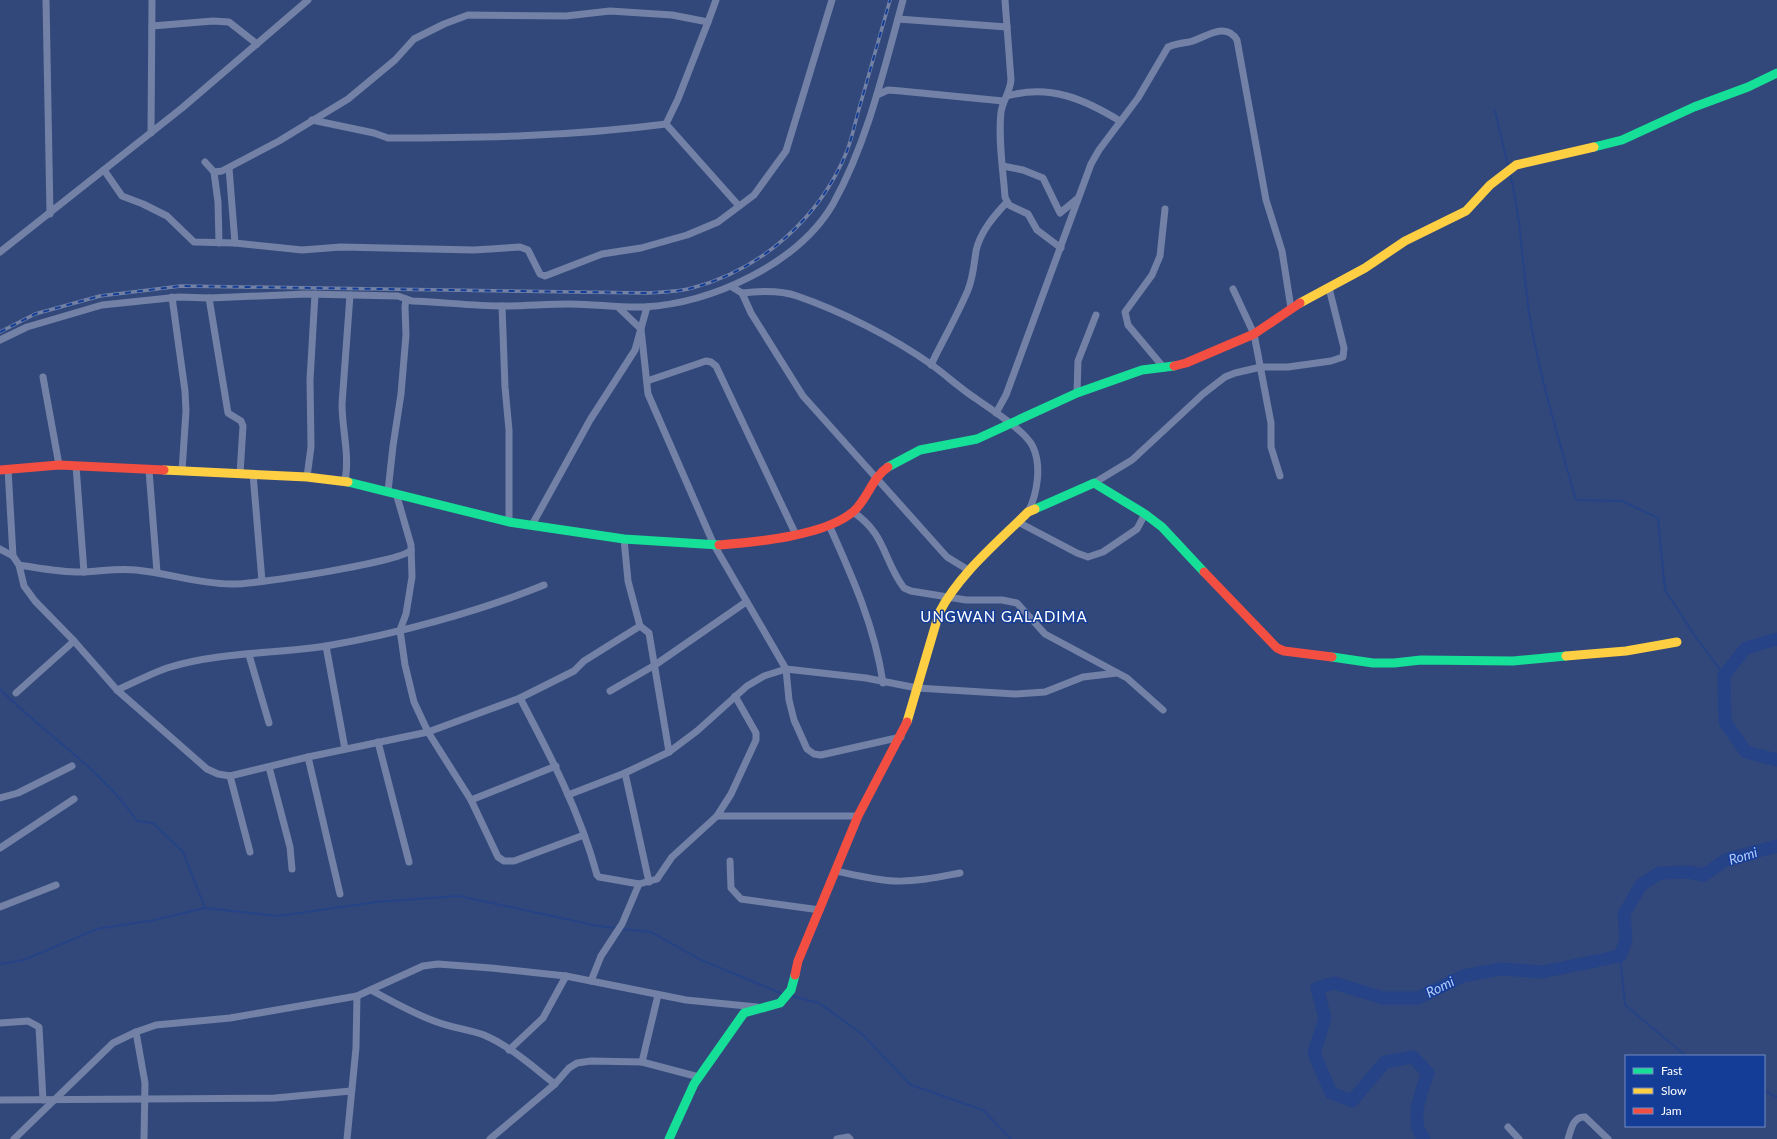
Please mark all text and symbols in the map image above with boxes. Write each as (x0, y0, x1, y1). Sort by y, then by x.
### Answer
district label: UNGWAN GALADIMA (920, 607, 1088, 625)
water label: Romi (1726, 843, 1760, 868)
water label: Romi (1423, 972, 1457, 1001)
legend (1625, 1055, 1765, 1127)
text: Fast (1661, 1063, 1683, 1078)
text: Slow (1661, 1083, 1687, 1098)
text: Jam (1661, 1103, 1682, 1118)

